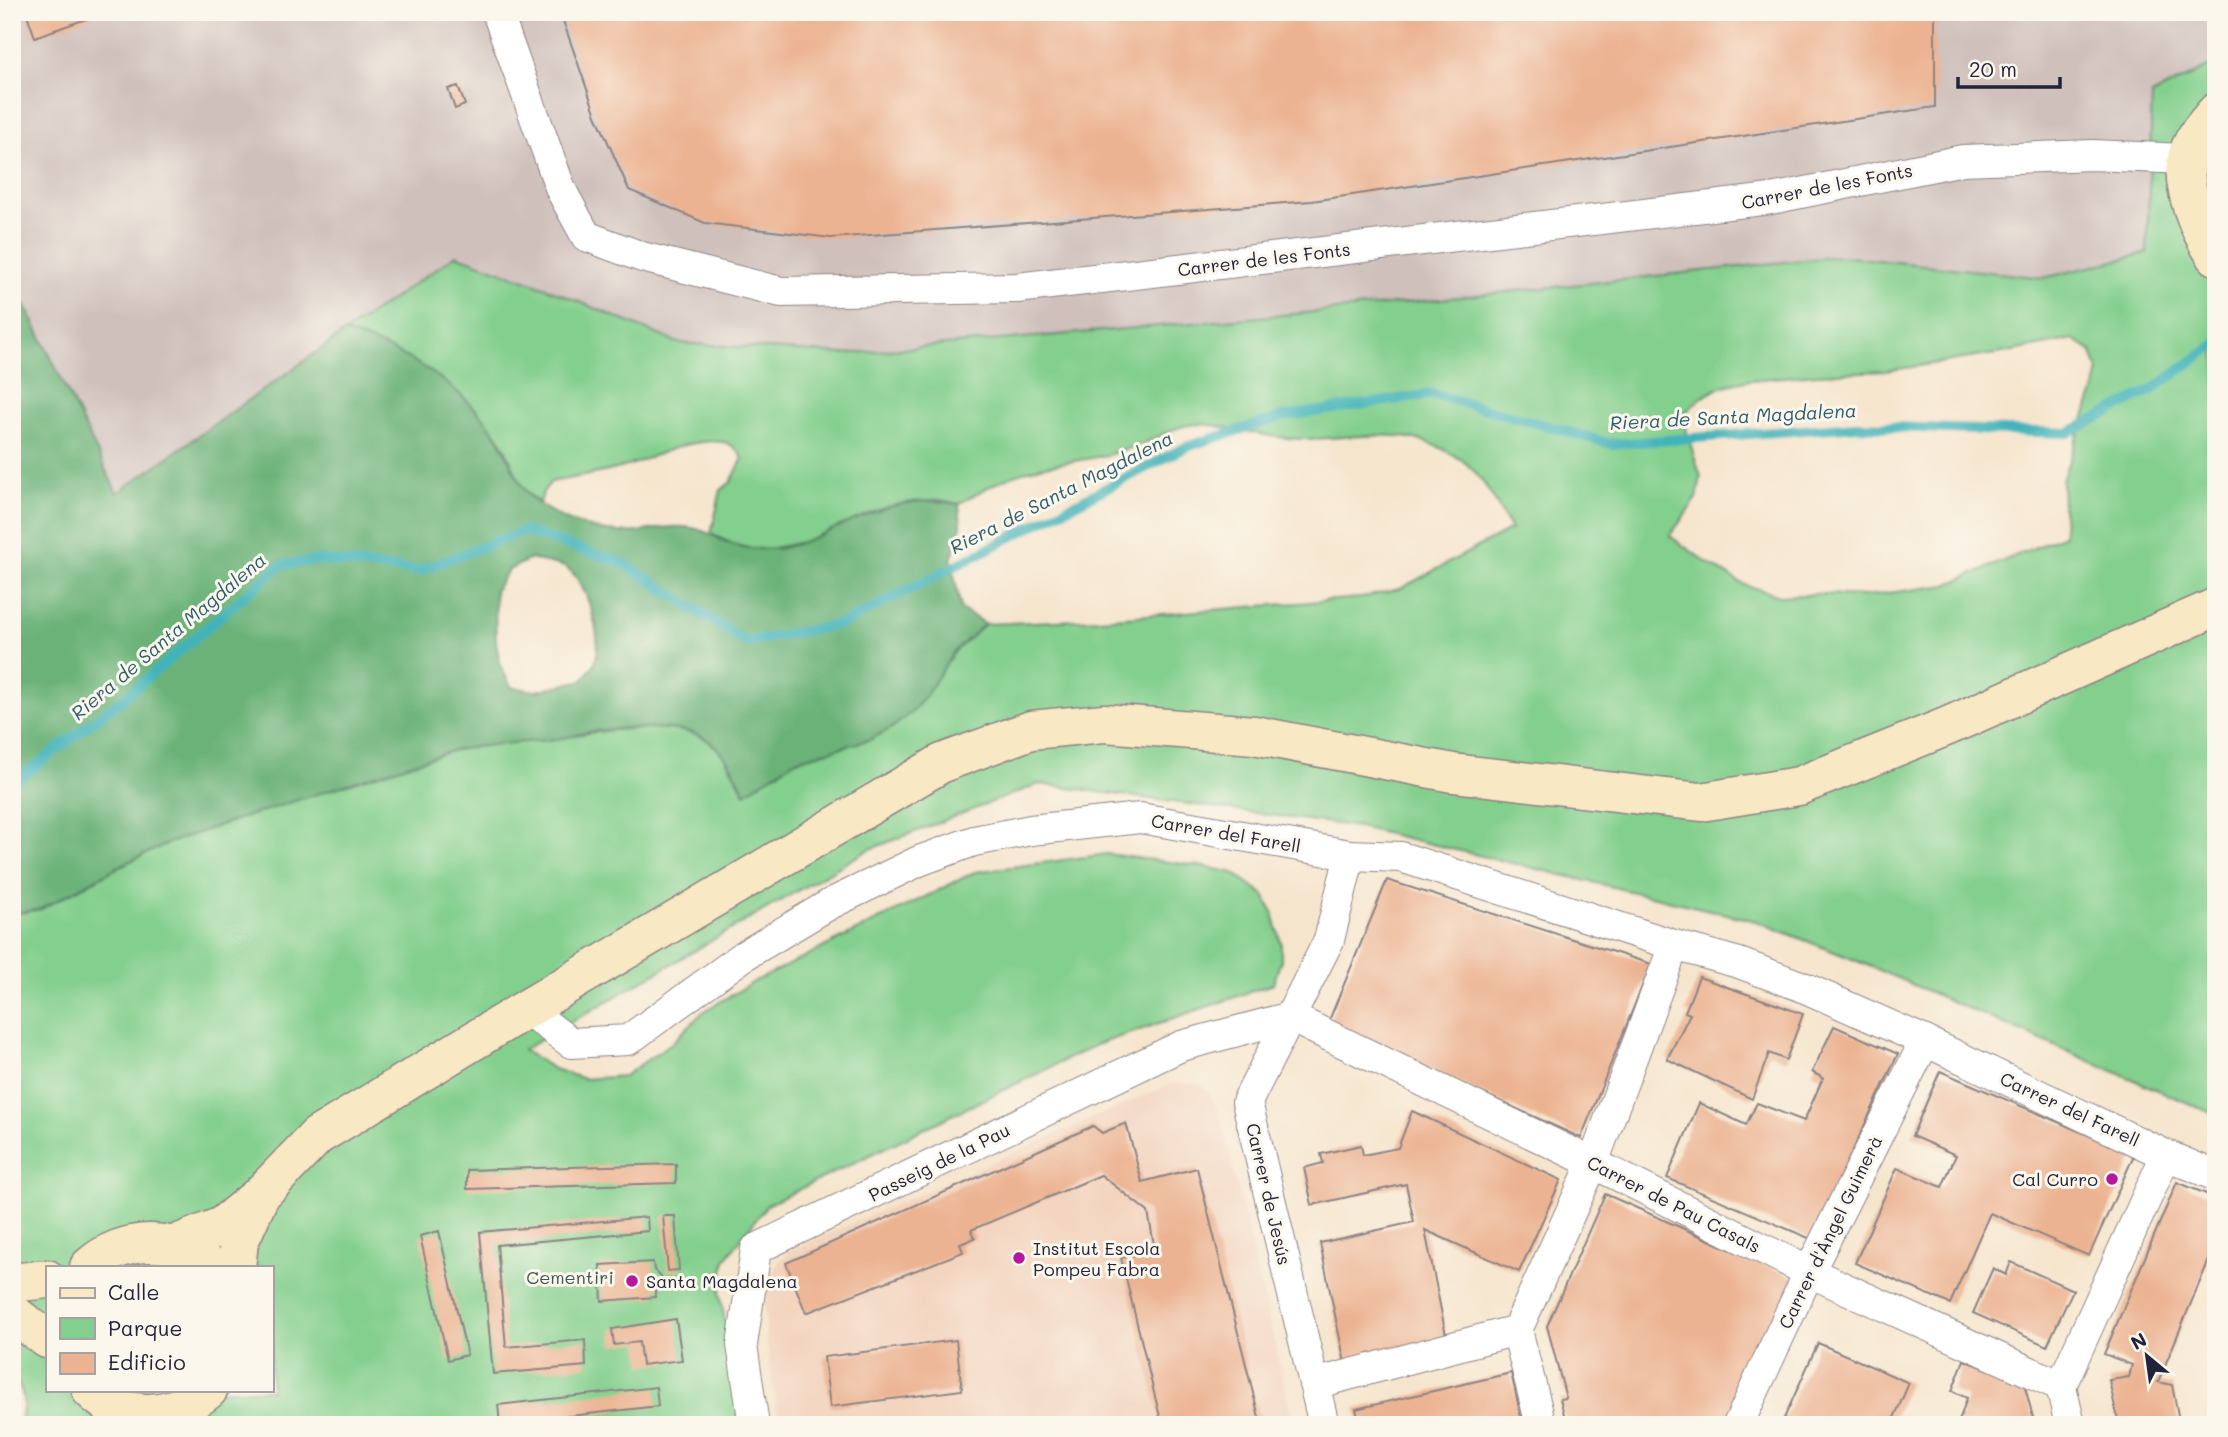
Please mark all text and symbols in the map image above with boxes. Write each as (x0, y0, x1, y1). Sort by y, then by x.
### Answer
scale bar (1958, 46, 2060, 90)
text: 20 m (1969, 55, 2017, 82)
street label: Carrer de les Fonts (1739, 158, 1915, 214)
street label: Carrer de les Fonts (1176, 236, 1352, 282)
water label: Riera de Santa Magdalena (1609, 397, 1857, 435)
water label: Riera de Santa Magdalena (945, 425, 1177, 559)
water label: Riera de Santa Magdalena (65, 547, 271, 725)
street label: Carrer del Farell (1149, 808, 1303, 858)
street label: Carrer del Farell (1996, 1066, 2144, 1152)
street label: Passeig de la Pau (864, 1117, 1014, 1207)
street label: Carrer de Jesús (1241, 1121, 1297, 1267)
street label: Carrer d'Àngel Guimerà (1773, 1131, 1887, 1333)
street label: Carrer de Pau Casals (1583, 1150, 1765, 1258)
place label: Cal Curro (2012, 1167, 2098, 1191)
marker: Cal Curro (2104, 1171, 2120, 1187)
place label: Institut Escola Pompeu Fabra (1033, 1236, 1161, 1281)
marker: Institut Escola Pompeu Fabra (1011, 1250, 1027, 1266)
park label: Cementiri (526, 1265, 614, 1289)
legend (46, 1266, 273, 1392)
place label: Santa Magdalena (646, 1269, 798, 1293)
marker: Santa Magdalena (624, 1273, 640, 1289)
text: Calle (108, 1278, 160, 1305)
text: Parque (108, 1314, 182, 1341)
north arrow (2112, 1322, 2182, 1392)
text: N (2126, 1326, 2151, 1355)
text: Edificio (108, 1348, 186, 1375)

